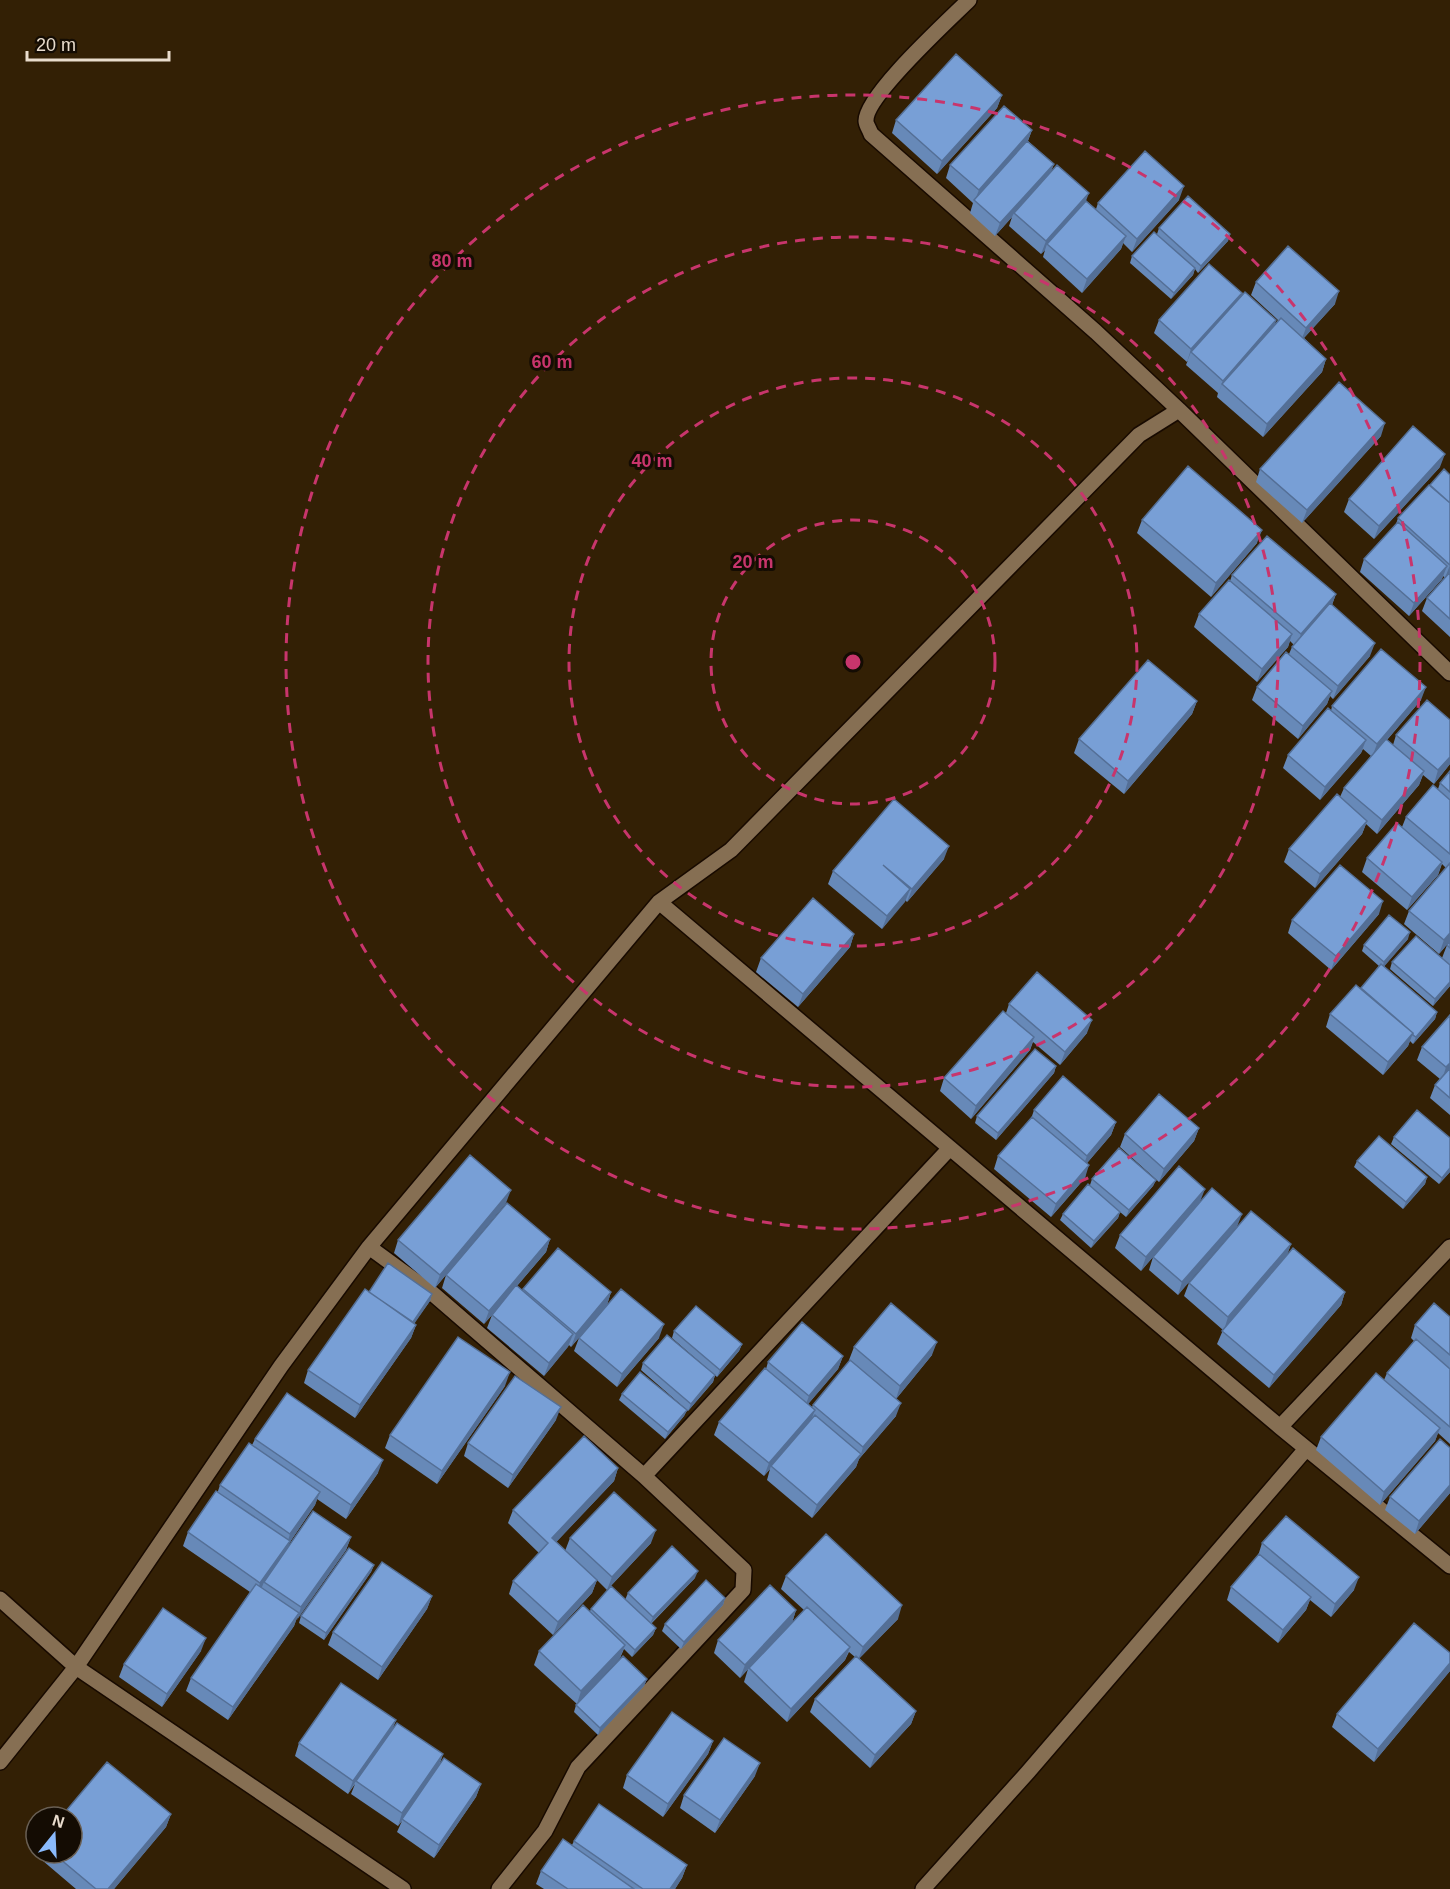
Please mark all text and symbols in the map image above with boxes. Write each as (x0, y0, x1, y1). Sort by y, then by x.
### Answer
scale bar (27, 24, 170, 62)
text: 20 m (36, 35, 76, 55)
text: 80 m (431, 251, 473, 271)
text: 60 m (531, 352, 573, 372)
text: 40 m (631, 451, 673, 471)
text: 20 m (732, 552, 774, 572)
centre of rings (843, 652, 863, 672)
north arrow (24, 1805, 84, 1865)
text: N (50, 1811, 67, 1831)

